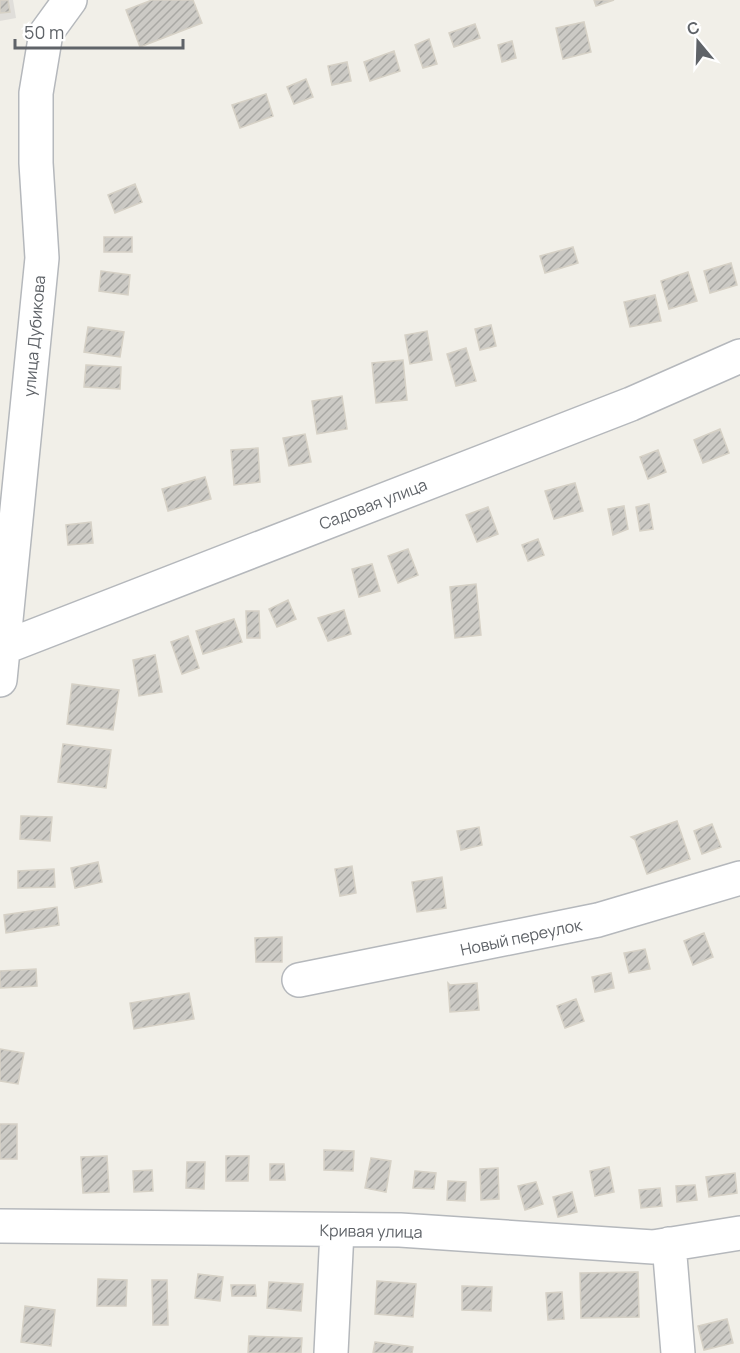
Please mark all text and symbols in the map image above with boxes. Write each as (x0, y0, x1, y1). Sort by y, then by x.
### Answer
scale bar (15, 12, 183, 50)
north arrow (668, 12, 728, 72)
text: С (684, 15, 702, 40)
text: 50 m (24, 20, 64, 44)
street label: улица Дубикова (18, 274, 50, 398)
street label: Садовая улица (316, 473, 430, 535)
street label: Новый переулок (458, 913, 585, 961)
street label: Кривая улица (319, 1219, 423, 1243)

